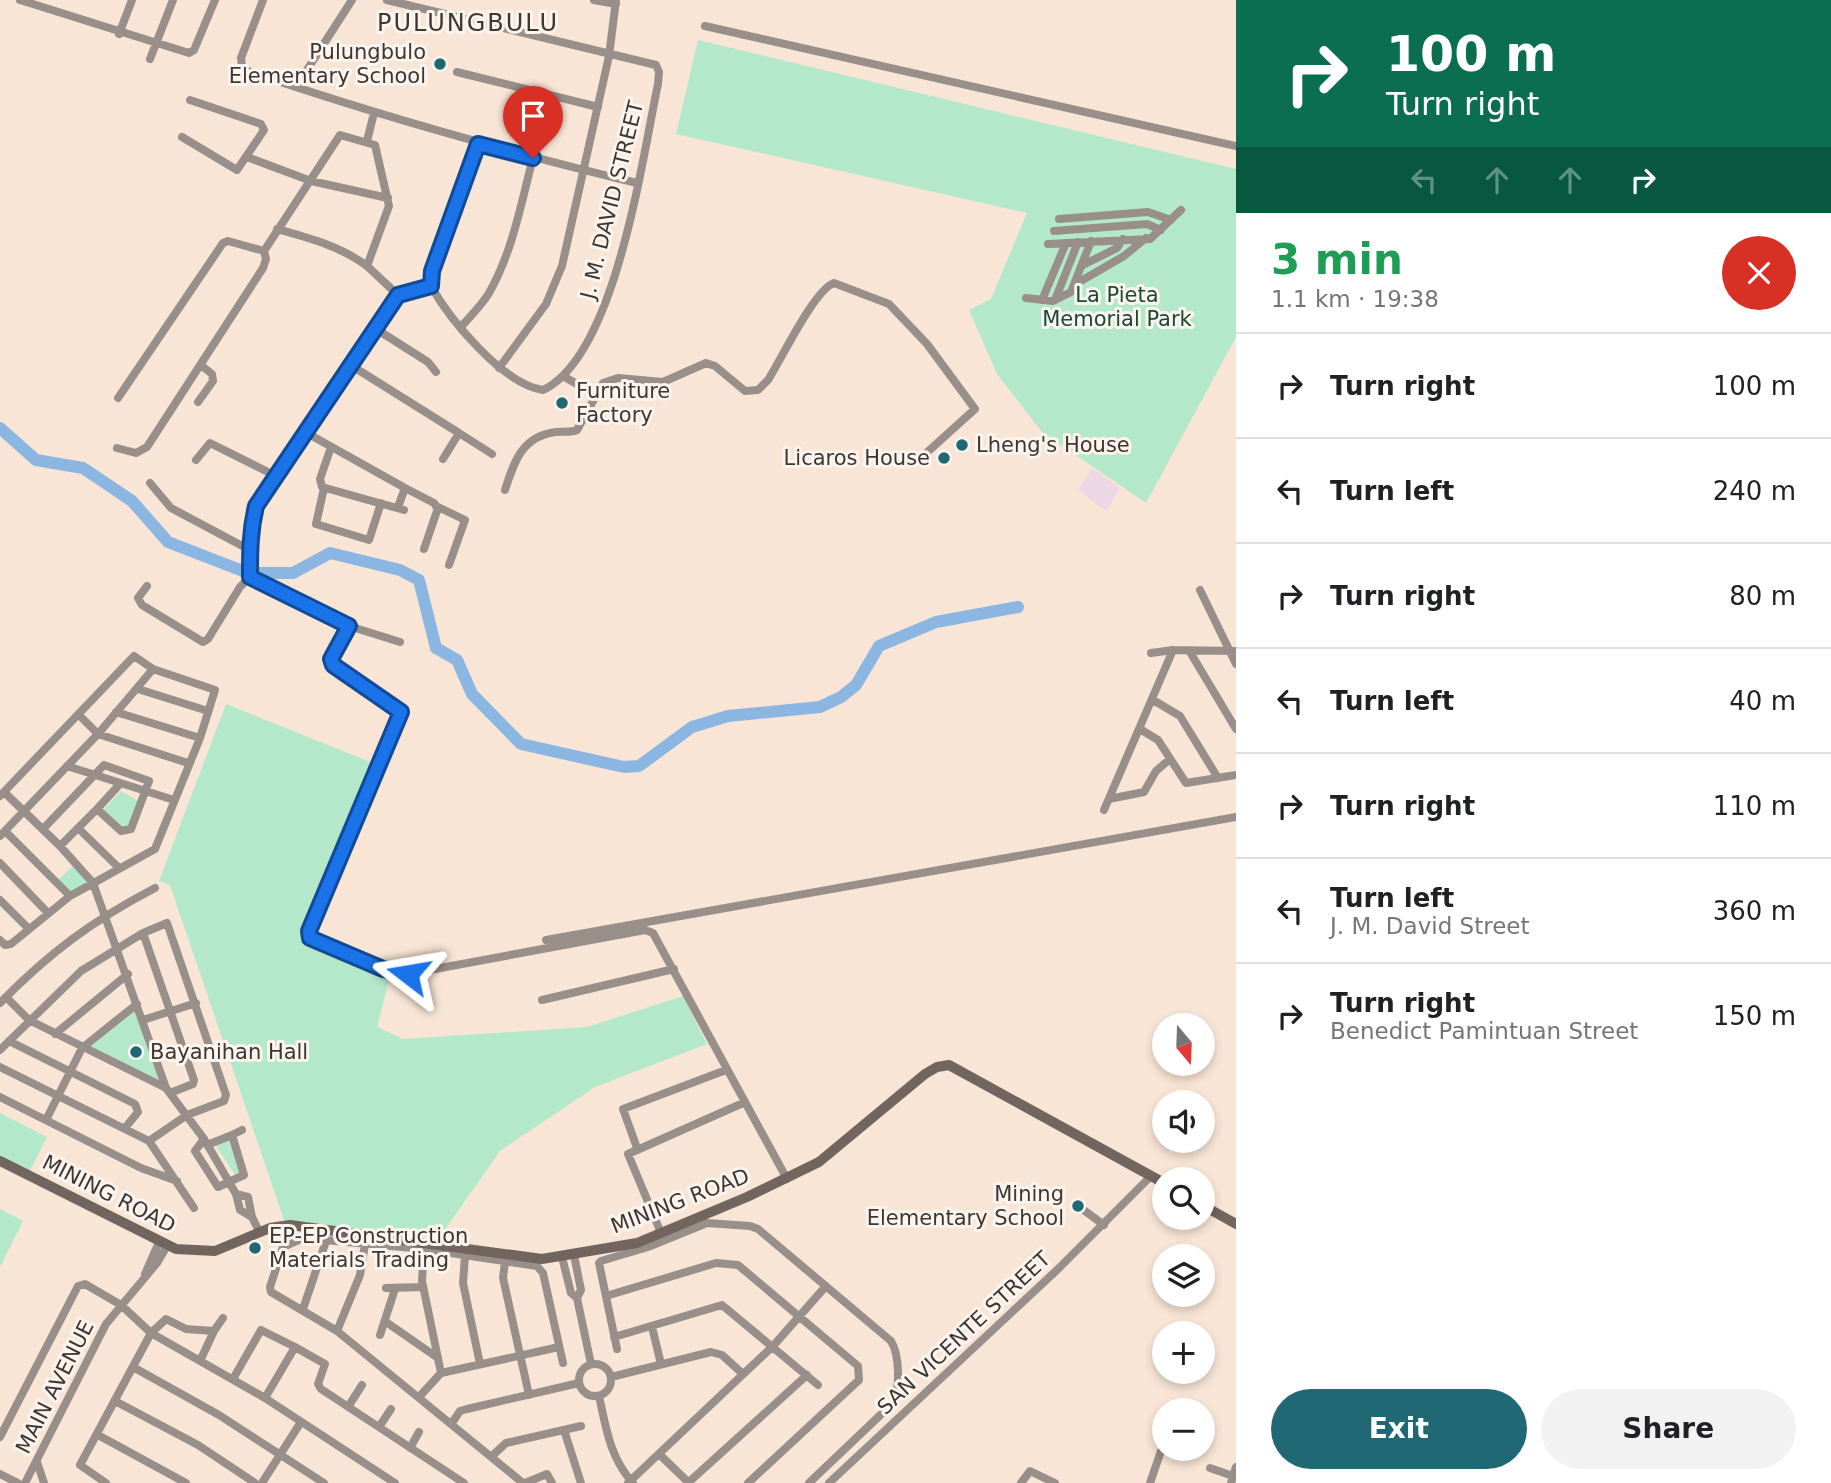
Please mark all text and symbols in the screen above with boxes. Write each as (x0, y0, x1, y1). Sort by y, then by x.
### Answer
district label: PULUNGBULU (377, 9, 559, 37)
text: 100 m (1386, 26, 1556, 83)
icon: right (1271, 28, 1362, 119)
place label: Pulungbulo Elementary School (229, 40, 426, 88)
marker: Pulungbulo Elementary School (432, 56, 448, 72)
text: Turn right (1386, 85, 1539, 123)
pin (503, 86, 563, 158)
icon: arrive (514, 97, 552, 135)
street label: J. M. DAVID STREET (575, 98, 648, 304)
icon: left (1405, 161, 1443, 199)
icon: ahead (1478, 161, 1516, 199)
icon: ahead (1551, 161, 1589, 199)
icon: right (1624, 161, 1662, 199)
text: 3 min (1271, 235, 1403, 284)
button: close (1722, 236, 1796, 310)
park label: La Pieta Memorial Park (1042, 283, 1193, 331)
text: 1.1 km · 19:38 (1271, 286, 1439, 312)
icon: right (1271, 367, 1309, 405)
text: Turn right (1330, 371, 1475, 401)
text: 100 m (1713, 371, 1796, 401)
place label: Furniture Factory (576, 379, 670, 427)
marker: Furniture Factory (554, 395, 570, 411)
place label: Lheng's House (976, 433, 1130, 457)
marker: Lheng's House (954, 437, 970, 453)
place label: Licaros House (784, 446, 930, 470)
marker: Licaros House (936, 450, 952, 466)
icon: left (1271, 472, 1309, 510)
text: Turn left (1330, 476, 1454, 506)
text: 240 m (1713, 476, 1796, 506)
icon: right (1271, 577, 1309, 615)
text: Turn right (1330, 581, 1475, 611)
text: 80 m (1729, 581, 1796, 611)
icon: left (1271, 682, 1309, 720)
text: Turn left (1330, 686, 1454, 716)
text: 40 m (1729, 686, 1796, 716)
icon: right (1271, 787, 1309, 825)
text: Turn right (1330, 791, 1475, 821)
text: 110 m (1713, 791, 1796, 821)
text: Turn left (1330, 883, 1454, 913)
icon: left (1271, 892, 1309, 930)
text: 360 m (1713, 896, 1796, 926)
text: J. M. David Street (1330, 913, 1529, 939)
position arrow (371, 937, 445, 1011)
text: Turn right (1330, 988, 1475, 1018)
icon: right (1271, 997, 1309, 1035)
text: 150 m (1713, 1001, 1796, 1031)
north arrow (1152, 1013, 1214, 1076)
map controls (1152, 1013, 1215, 1461)
text: Benedict Pamintuan Street (1330, 1018, 1638, 1044)
place label: Bayanihan Hall (150, 1040, 308, 1064)
marker: Bayanihan Hall (128, 1044, 144, 1060)
button: sound (1152, 1090, 1215, 1153)
street label: MINING ROAD (38, 1150, 180, 1238)
street label: MINING ROAD (607, 1164, 753, 1238)
button: search (1152, 1167, 1215, 1230)
place label: Mining Elementary School (867, 1182, 1064, 1230)
marker: Mining Elementary School (1070, 1198, 1086, 1214)
place label: EP-EP Construction Materials Trading (269, 1224, 468, 1272)
marker: EP-EP Construction Materials Trading (247, 1240, 263, 1256)
button: layers (1152, 1244, 1215, 1307)
street label: SAN VICENTE STREET (873, 1247, 1056, 1419)
street label: MAIN AVENUE (11, 1316, 99, 1458)
button: + (1152, 1321, 1215, 1384)
button: Exit (1271, 1389, 1527, 1469)
button: Share (1541, 1389, 1796, 1469)
button: − (1152, 1398, 1215, 1461)

